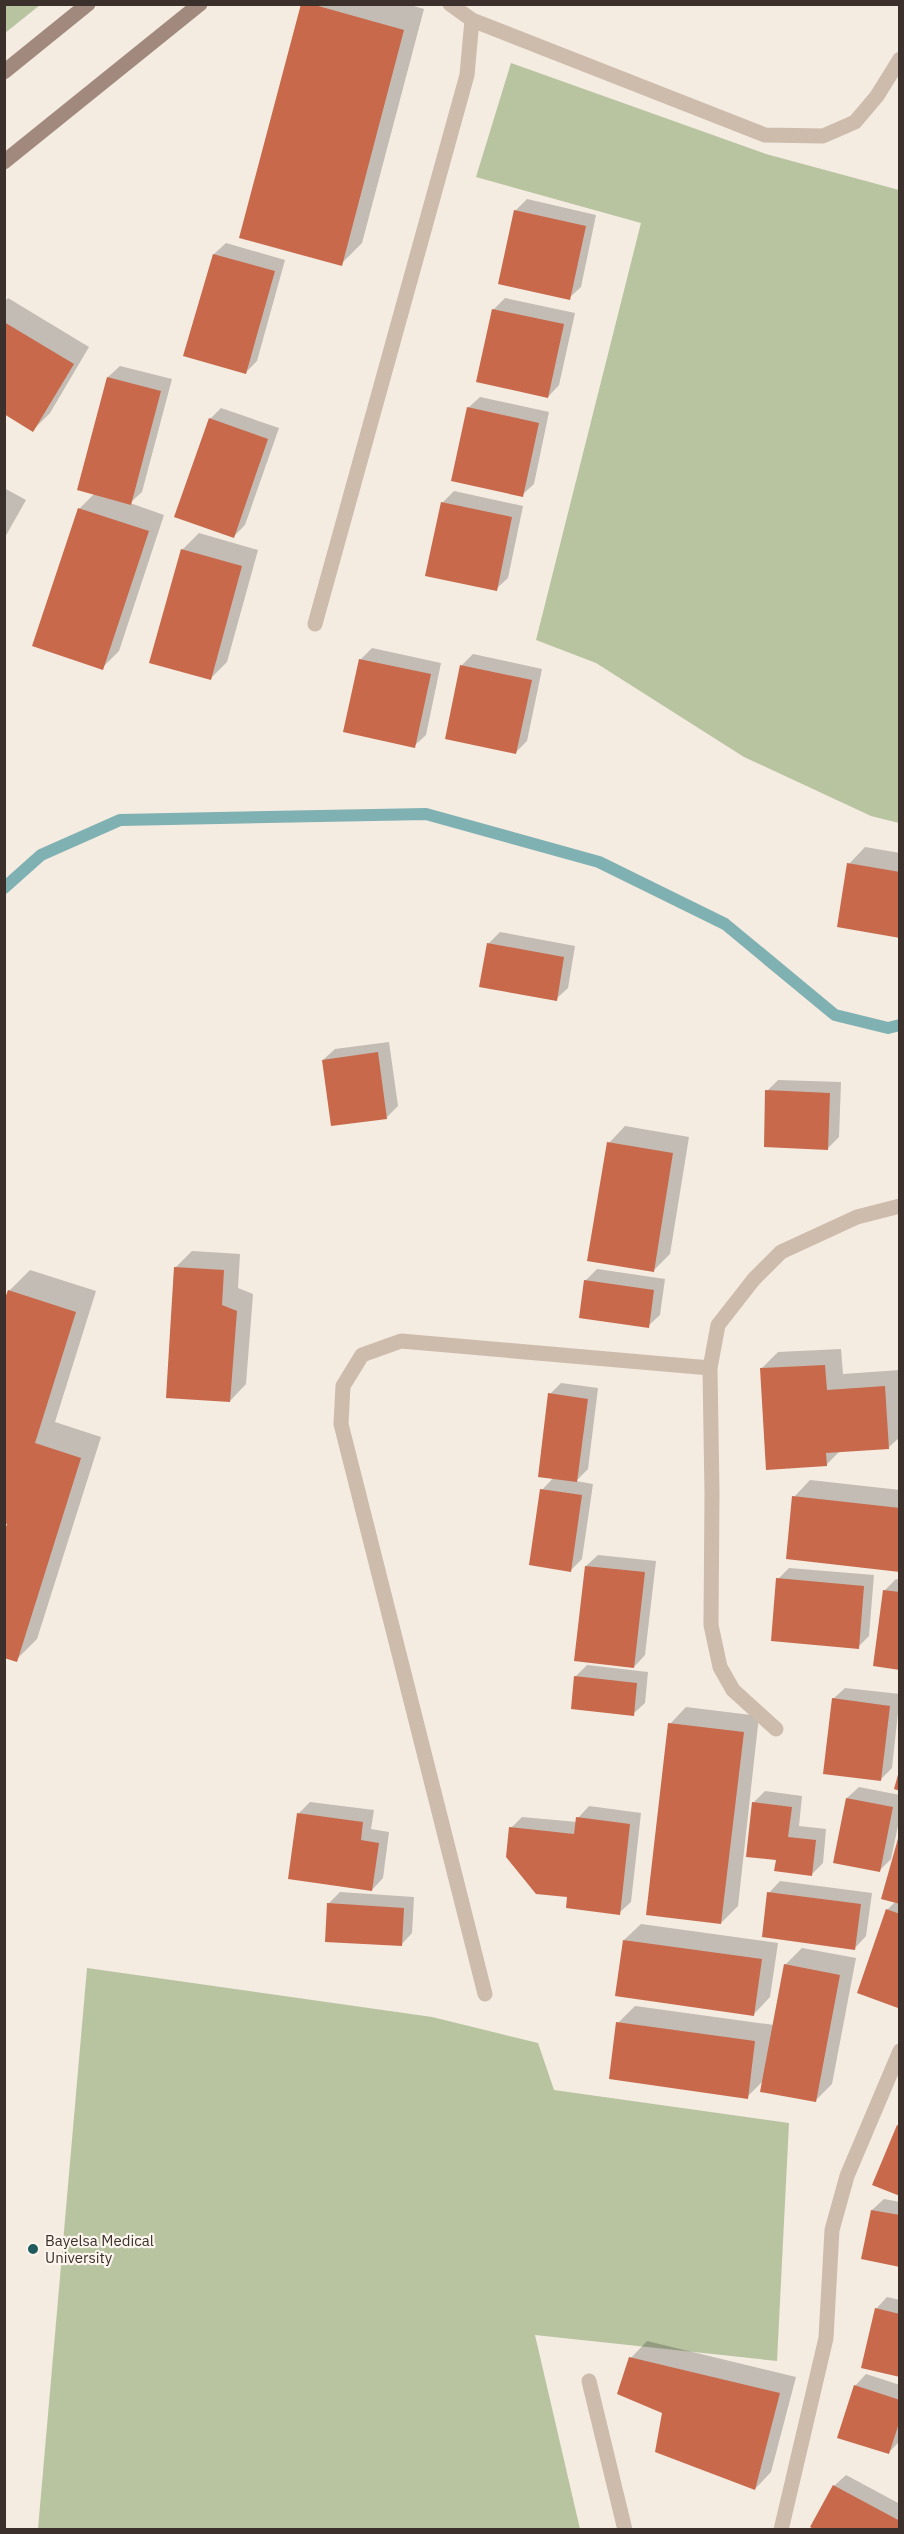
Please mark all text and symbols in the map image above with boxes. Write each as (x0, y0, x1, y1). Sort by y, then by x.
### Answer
place label: Bayelsa Medical University (45, 2231, 154, 2267)
marker: Bayelsa Medical University (26, 2242, 40, 2256)

